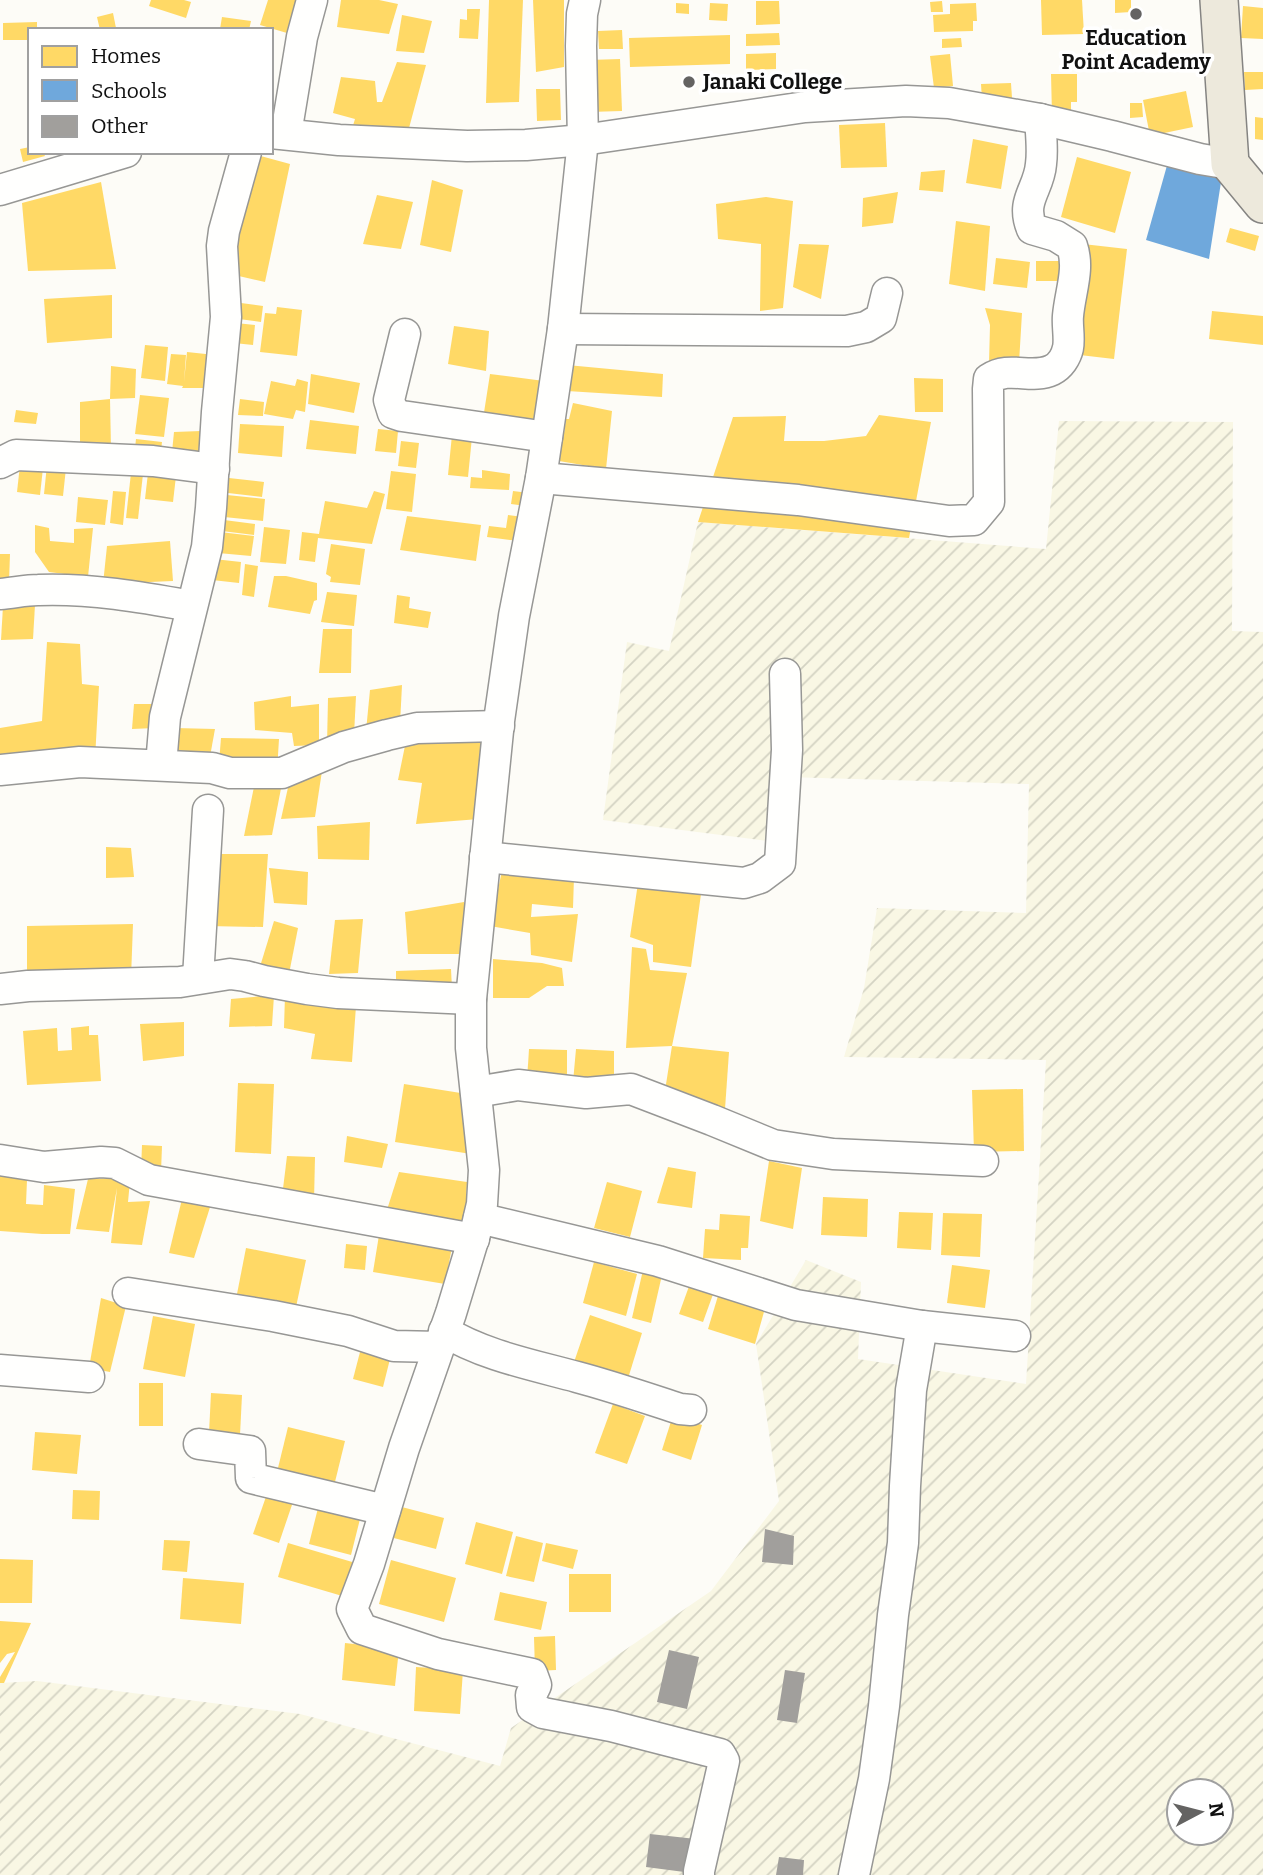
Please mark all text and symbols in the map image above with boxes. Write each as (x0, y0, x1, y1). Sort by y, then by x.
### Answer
marker: Education Point Academy (1128, 6, 1144, 22)
place label: Education Point Academy (1061, 25, 1211, 75)
legend (28, 28, 273, 154)
text: Homes (91, 43, 161, 69)
place label: Janaki College (702, 69, 842, 95)
marker: Janaki College (681, 74, 697, 90)
text: Schools (91, 78, 167, 104)
text: Other (91, 113, 148, 139)
north arrow (1165, 1777, 1235, 1847)
text: N (1204, 1801, 1229, 1819)

